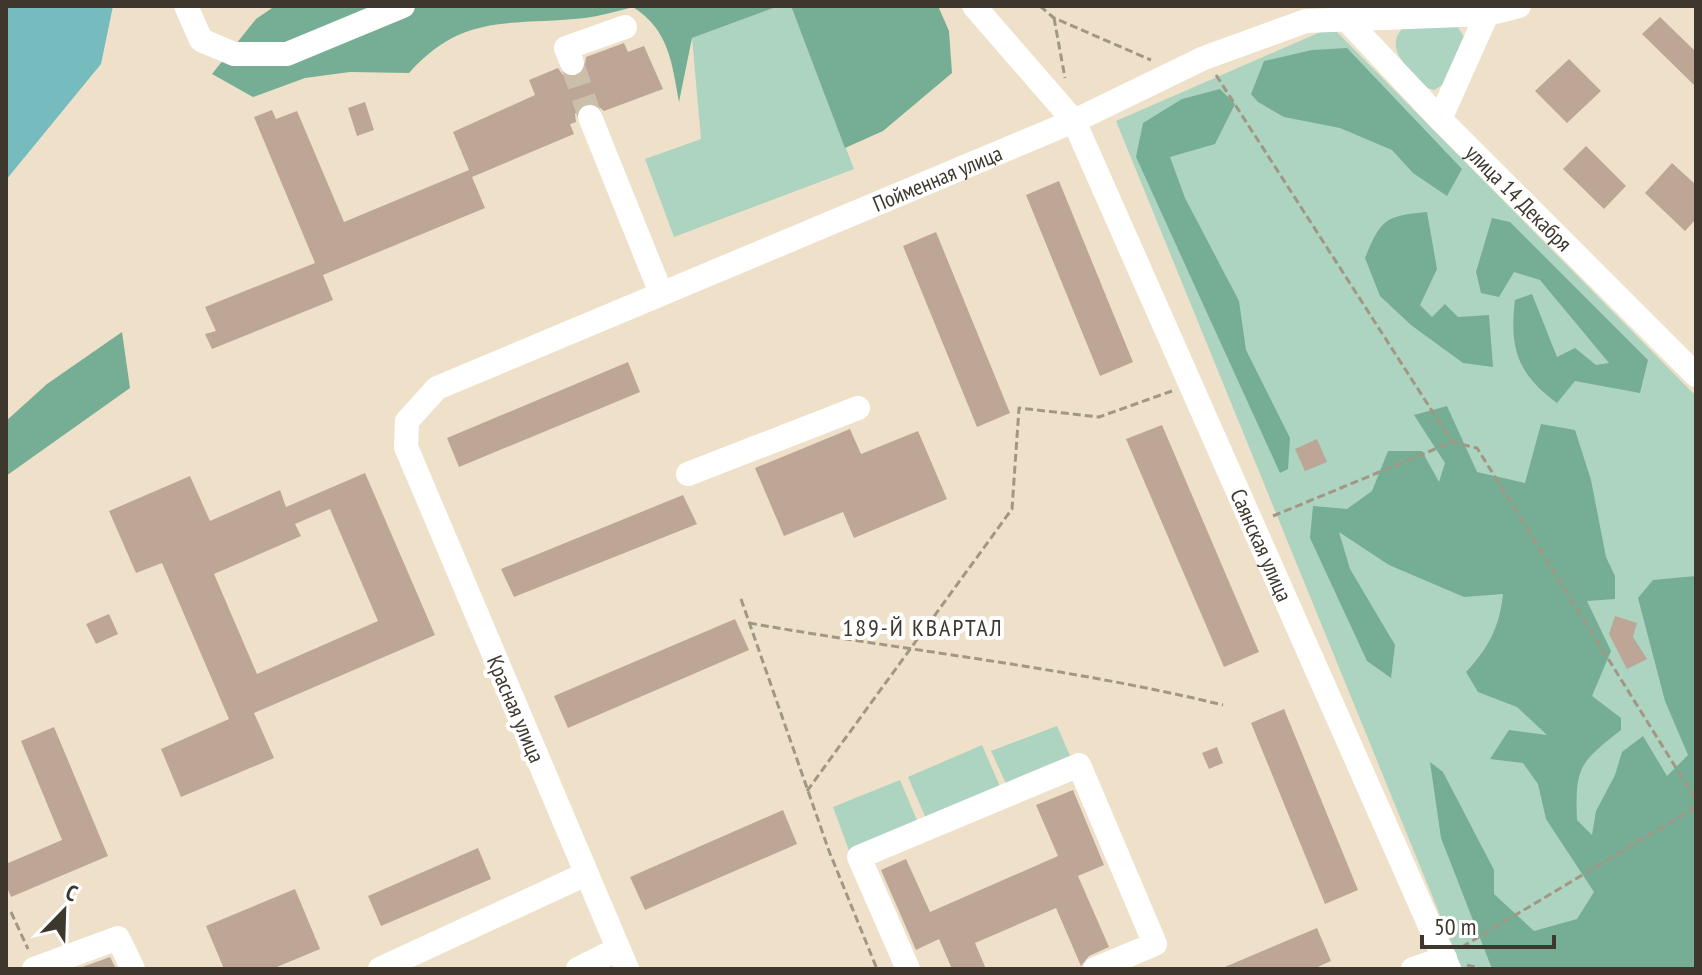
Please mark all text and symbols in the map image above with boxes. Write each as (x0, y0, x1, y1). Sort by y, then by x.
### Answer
street label: Пойменная улица (869, 139, 1006, 218)
street label: улица 14 Декабря (1460, 139, 1578, 257)
street label: Саянская улица (1224, 484, 1299, 606)
district label: 189-Й КВАРТАЛ (842, 612, 1004, 643)
street label: Красная улица (481, 651, 551, 767)
north arrow (24, 871, 104, 951)
text: С (62, 878, 82, 907)
scale bar (1422, 899, 1554, 949)
text: 50 m (1434, 911, 1476, 942)

